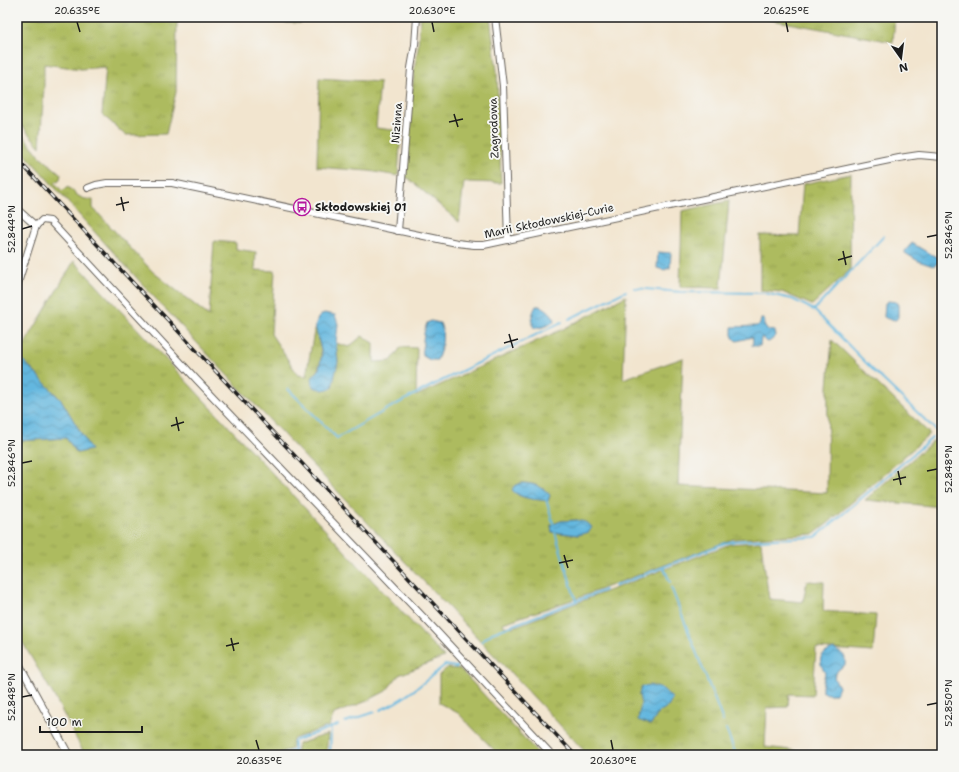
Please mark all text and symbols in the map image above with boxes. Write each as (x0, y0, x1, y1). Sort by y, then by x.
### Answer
text: 20.635°E (54, 4, 100, 17)
text: 20.630°E (408, 4, 456, 17)
text: 20.625°E (763, 4, 809, 17)
north arrow (881, 38, 921, 78)
text: N (897, 59, 909, 76)
street label: Zagrodowa (485, 97, 503, 159)
street label: Nizinna (388, 102, 406, 144)
bus stop icon: Skłodowskiej 01 (292, 197, 312, 217)
place label: Skłodowskiej 01 (315, 200, 406, 215)
street label: Marii Skłodowskiej-Curie (483, 200, 615, 242)
text: 52.844°N (5, 205, 18, 253)
text: 52.846°N (942, 211, 955, 259)
text: 52.846°N (5, 439, 18, 487)
text: 52.848°N (942, 445, 955, 493)
text: 52.848°N (5, 673, 18, 721)
text: 52.850°N (942, 679, 955, 727)
scale bar (40, 708, 142, 734)
text: 100 m (46, 714, 82, 730)
text: 20.635°E (236, 754, 282, 767)
text: 20.630°E (589, 754, 637, 767)

